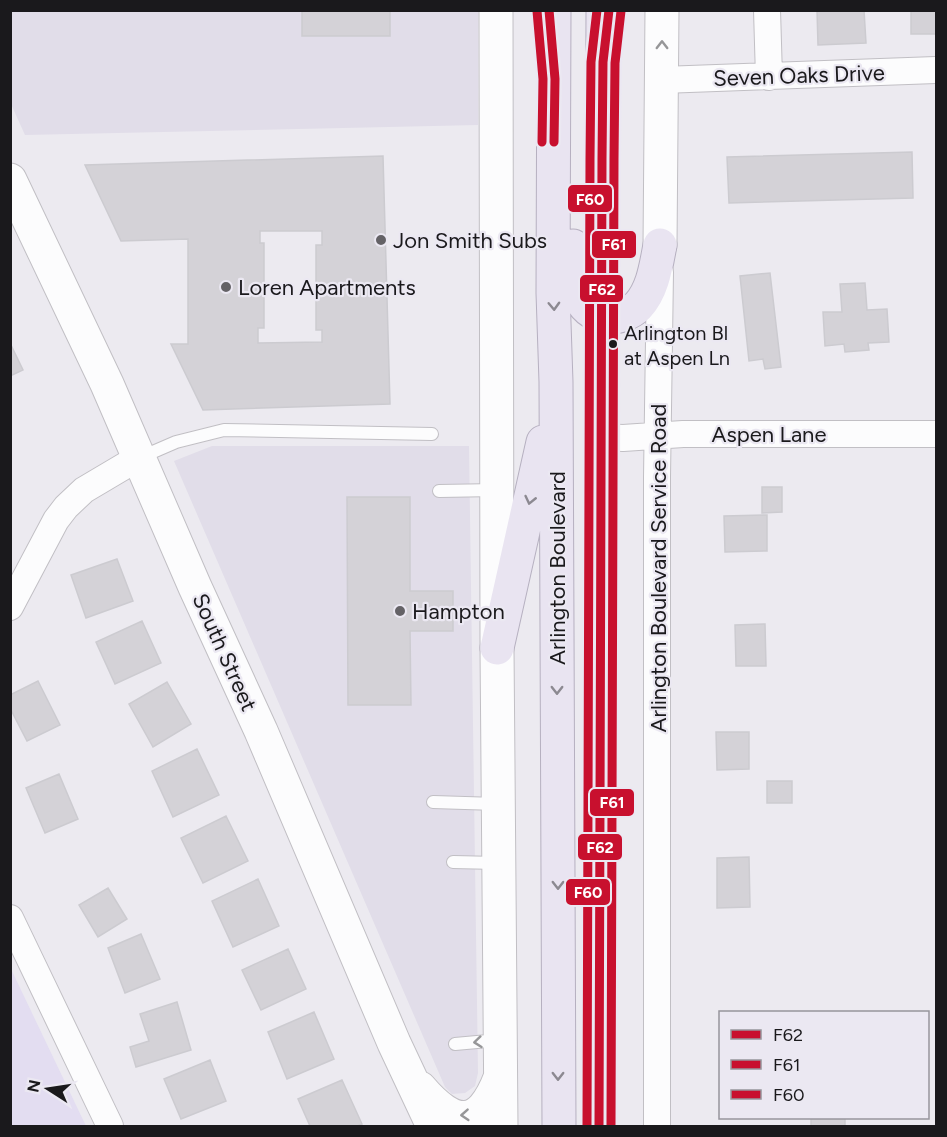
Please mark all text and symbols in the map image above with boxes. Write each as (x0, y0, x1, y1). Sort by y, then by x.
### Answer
one-way arrow (656, 41, 668, 50)
street label: Seven Oaks Drive (713, 59, 885, 92)
line badge: F60 (567, 184, 613, 213)
text: F60 (576, 190, 604, 209)
place label: Jon Smith Subs (393, 227, 547, 254)
line badge: F61 (591, 230, 637, 259)
marker: Jon Smith Subs (374, 233, 388, 247)
text: F61 (602, 235, 626, 254)
place label: Loren Apartments (238, 274, 416, 301)
line badge: F62 (579, 274, 624, 303)
marker: Loren Apartments (219, 280, 233, 294)
text: F62 (588, 280, 616, 299)
one-way arrow (547, 301, 560, 310)
place label: Arlington Bl at Aspen Ln (624, 321, 730, 370)
marker: Arlington Bl at Aspen Ln (607, 338, 619, 350)
street label: Arlington Boulevard Service Road (645, 404, 672, 732)
street label: Aspen Lane (712, 421, 826, 448)
street label: Arlington Boulevard (544, 471, 571, 665)
one-way arrow (524, 495, 537, 505)
street label: South Street (187, 589, 263, 715)
place label: Hampton (412, 598, 505, 625)
marker: Hampton (393, 604, 407, 618)
one-way arrow (551, 685, 563, 694)
line badge: F61 (589, 788, 635, 817)
text: F61 (600, 793, 624, 812)
line badge: F62 (577, 833, 623, 861)
text: F62 (586, 838, 614, 857)
line badge: F60 (565, 878, 611, 906)
one-way arrow (552, 880, 564, 889)
text: F60 (574, 883, 602, 902)
legend (719, 1011, 929, 1119)
text: F62 (773, 1024, 803, 1046)
one-way arrow (473, 1035, 482, 1048)
text: F61 (773, 1054, 800, 1076)
north arrow (18, 1059, 78, 1119)
one-way arrow (552, 1072, 564, 1081)
text: N (23, 1078, 44, 1094)
text: F60 (773, 1084, 805, 1106)
one-way arrow (460, 1109, 469, 1122)

